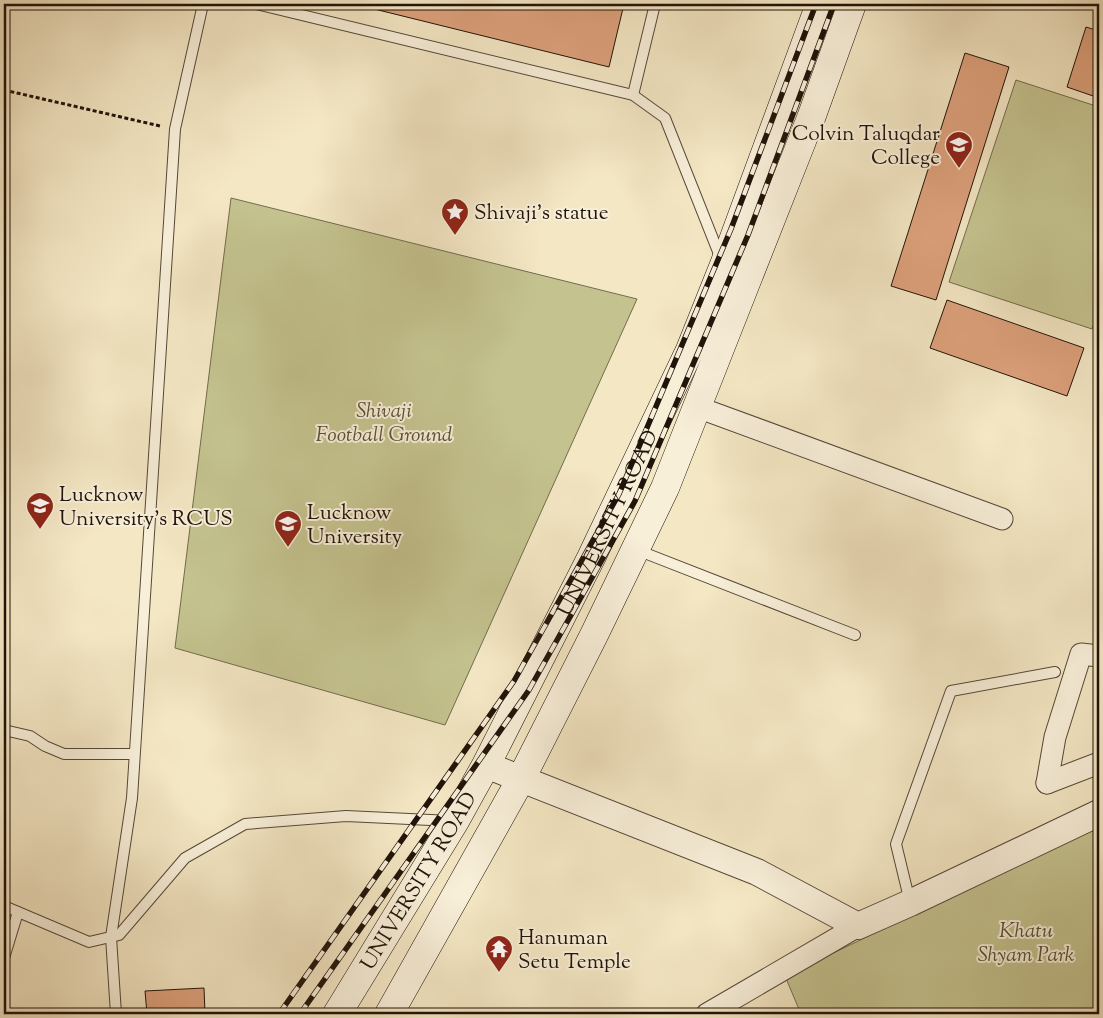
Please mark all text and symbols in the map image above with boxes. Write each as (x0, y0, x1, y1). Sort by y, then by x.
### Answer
place label: Colvin Taluqdar College (792, 120, 940, 174)
school or university icon: Colvin Taluqdar College (944, 130, 974, 169)
place icon: Shivaji's statue (440, 197, 470, 236)
place label: Shivaji's statue (474, 199, 608, 229)
park label: Shivaji Football Ground (315, 397, 453, 451)
street label: UNIVERSITY ROAD (551, 425, 667, 622)
place label: Lucknow University's RCUS (59, 481, 233, 535)
school or university icon: Lucknow University's RCUS (25, 491, 55, 530)
place label: Lucknow University (307, 499, 403, 553)
school or university icon: Lucknow University (273, 509, 303, 548)
street label: UNIVERSITY ROAD (354, 787, 485, 977)
park label: Khatu Shyam Park (978, 917, 1075, 971)
place label: Hanuman Setu Temple (518, 924, 631, 978)
temple icon: Hanuman Setu Temple (484, 934, 514, 973)

